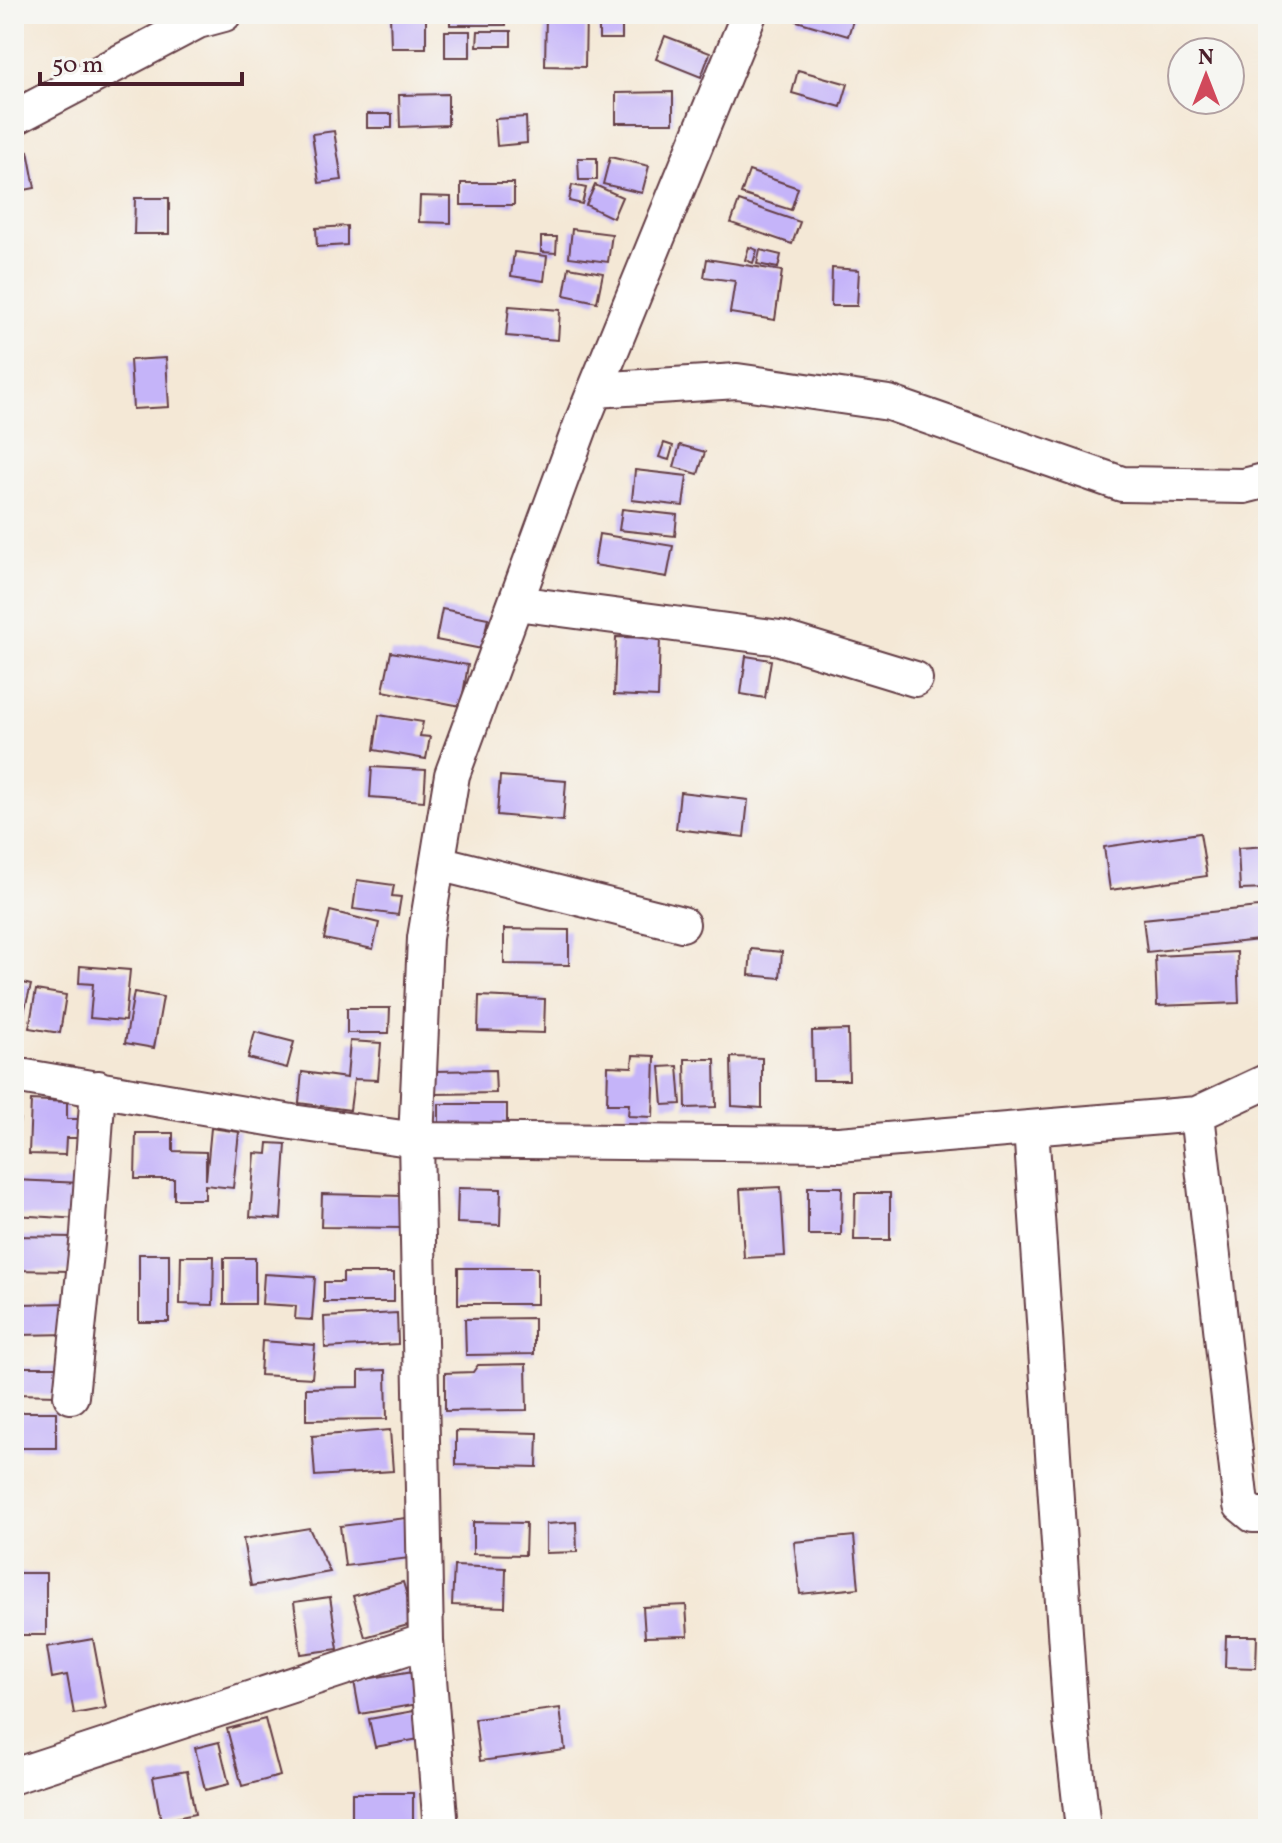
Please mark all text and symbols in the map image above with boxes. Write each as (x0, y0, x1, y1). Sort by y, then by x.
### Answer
scale bar (40, 36, 242, 86)
north arrow (1166, 36, 1246, 116)
text: N (1198, 43, 1214, 74)
text: 50 m (52, 49, 104, 83)

